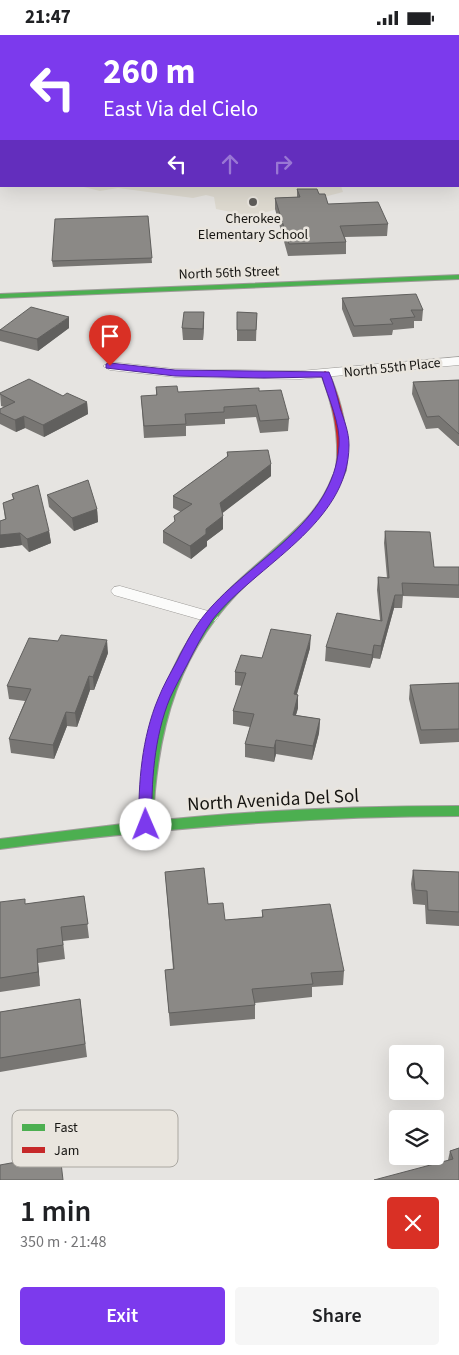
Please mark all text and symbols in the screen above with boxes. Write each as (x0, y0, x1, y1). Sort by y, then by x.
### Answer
text: 21:47 (25, 4, 71, 31)
text: 260 m (103, 47, 195, 97)
icon: left (20, 55, 85, 120)
text: East Via del Cielo (103, 93, 258, 125)
icon: left (163, 150, 191, 178)
icon: ahead (216, 150, 244, 178)
icon: right (269, 150, 297, 178)
marker: Cherokee Elementary School (247, 196, 259, 208)
place label: Cherokee Elementary School (198, 209, 309, 245)
street label: North 56th Street (178, 261, 280, 285)
pin (89, 315, 131, 366)
icon: arrive (96, 322, 124, 350)
street label: North 55th Place (343, 353, 442, 383)
street label: North Avenida Del Sol (186, 783, 360, 818)
position arrow (119, 798, 171, 850)
map controls (389, 1045, 444, 1165)
button: search (389, 1045, 444, 1100)
legend (12, 1110, 178, 1167)
button: layers (389, 1110, 444, 1165)
text: Fast (54, 1118, 78, 1138)
text: Jam (54, 1141, 79, 1161)
text: 1 min (20, 1190, 91, 1233)
button: close (387, 1197, 439, 1249)
text: 350 m · 21:48 (20, 1231, 107, 1253)
button: Exit (20, 1287, 225, 1345)
button: Share (235, 1287, 439, 1345)

